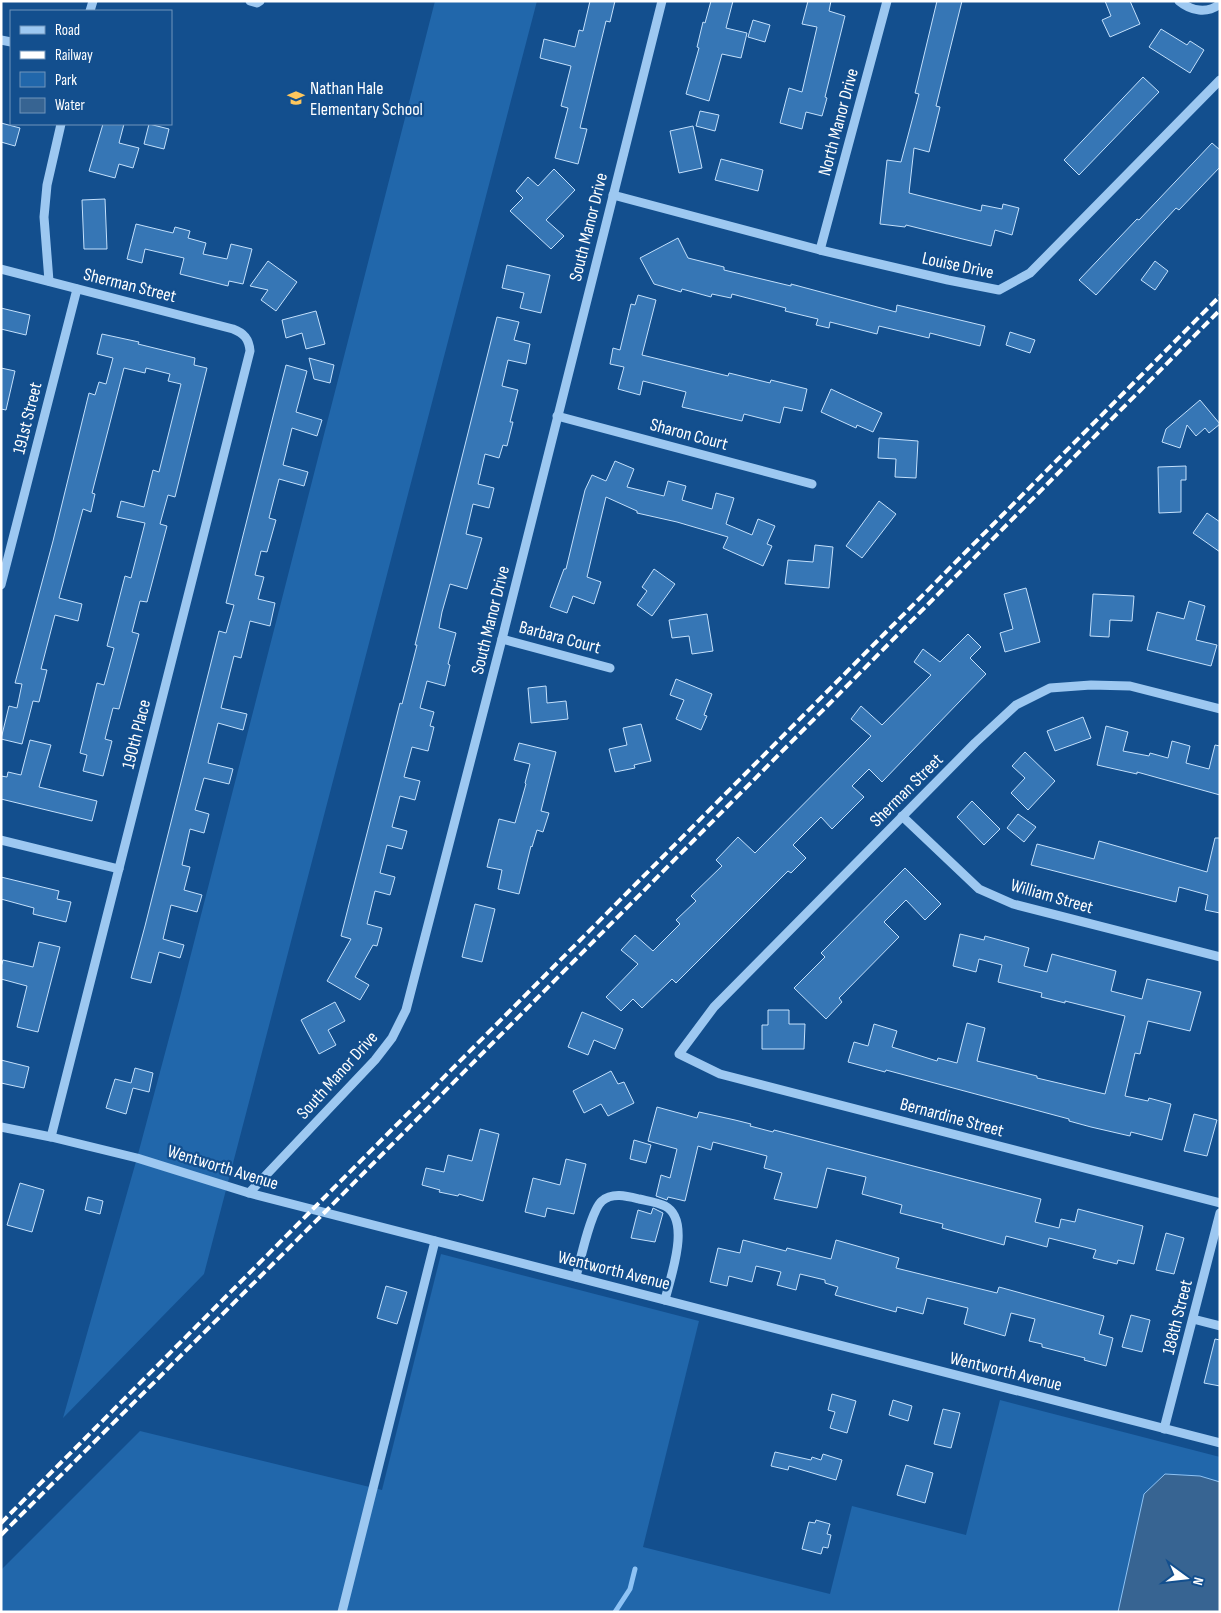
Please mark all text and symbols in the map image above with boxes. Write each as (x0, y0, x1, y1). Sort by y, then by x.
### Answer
legend (10, 10, 172, 125)
text: Road (55, 21, 80, 40)
text: Railway (55, 46, 93, 65)
street label: North Manor Drive (814, 66, 863, 178)
text: Park (55, 71, 77, 90)
place label: Nathan Hale Elementary School (310, 78, 423, 120)
school or university icon: Nathan Hale Elementary School (286, 88, 306, 108)
text: Water (55, 96, 86, 115)
street label: South Manor Drive (565, 171, 612, 284)
street label: Louise Drive (920, 248, 996, 283)
street label: Sherman Street (81, 264, 179, 307)
street label: 191st Street (8, 379, 47, 456)
street label: Sharon Court (648, 414, 731, 455)
street label: South Manor Drive (467, 564, 514, 677)
street label: Barbara Court (517, 617, 603, 659)
street label: 190th Place (118, 697, 155, 771)
street label: Sherman Street (865, 749, 948, 831)
street label: William Street (1008, 875, 1096, 918)
street label: South Manor Drive (292, 1027, 382, 1124)
street label: Bernardine Street (898, 1094, 1007, 1142)
street label: Wentworth Avenue (165, 1141, 281, 1194)
street label: Wentworth Avenue (556, 1246, 672, 1295)
street label: 188th Street (1158, 1277, 1197, 1357)
street label: Wentworth Avenue (948, 1347, 1064, 1396)
north arrow (1161, 1553, 1211, 1603)
text: N (1189, 1575, 1207, 1587)

